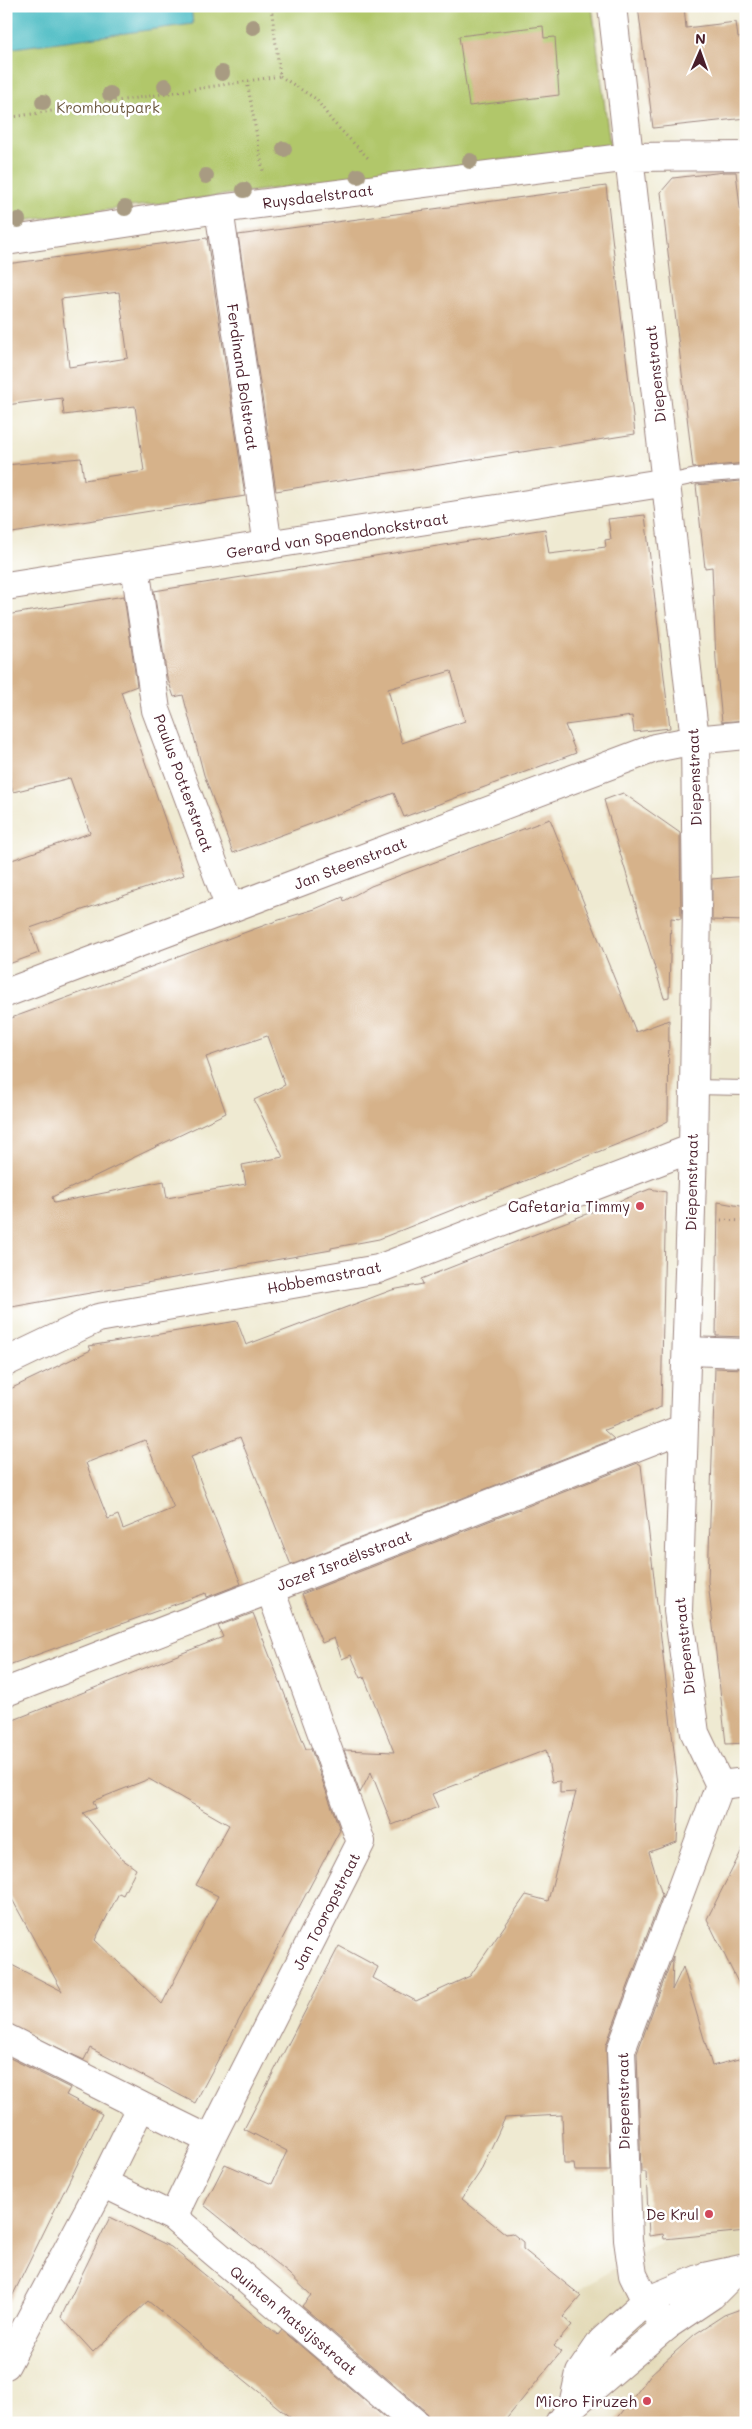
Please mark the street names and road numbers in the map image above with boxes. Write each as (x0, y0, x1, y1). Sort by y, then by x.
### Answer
street label: Ruysdaelstraat (261, 179, 375, 213)
street label: Ferdinand Bolstraat (223, 302, 263, 452)
street label: Diepenstraat (640, 324, 670, 424)
street label: Gerard van Spaendonckstraat (225, 508, 449, 562)
street label: Paulus Potterstraat (150, 711, 218, 855)
street label: Diepenstraat (682, 728, 706, 826)
street label: Jan Steenstraat (291, 832, 409, 894)
street label: Diepenstraat (680, 1133, 702, 1231)
street label: Hobbemastraat (265, 1256, 383, 1298)
street label: Jozef Israëlsstraat (274, 1525, 414, 1595)
street label: Diepenstraat (669, 1596, 699, 1696)
street label: Jan Tooropstraat (288, 1849, 364, 1973)
street label: Diepenstraat (612, 2052, 634, 2150)
street label: Quinten Matsijsstraat (226, 2261, 362, 2379)

